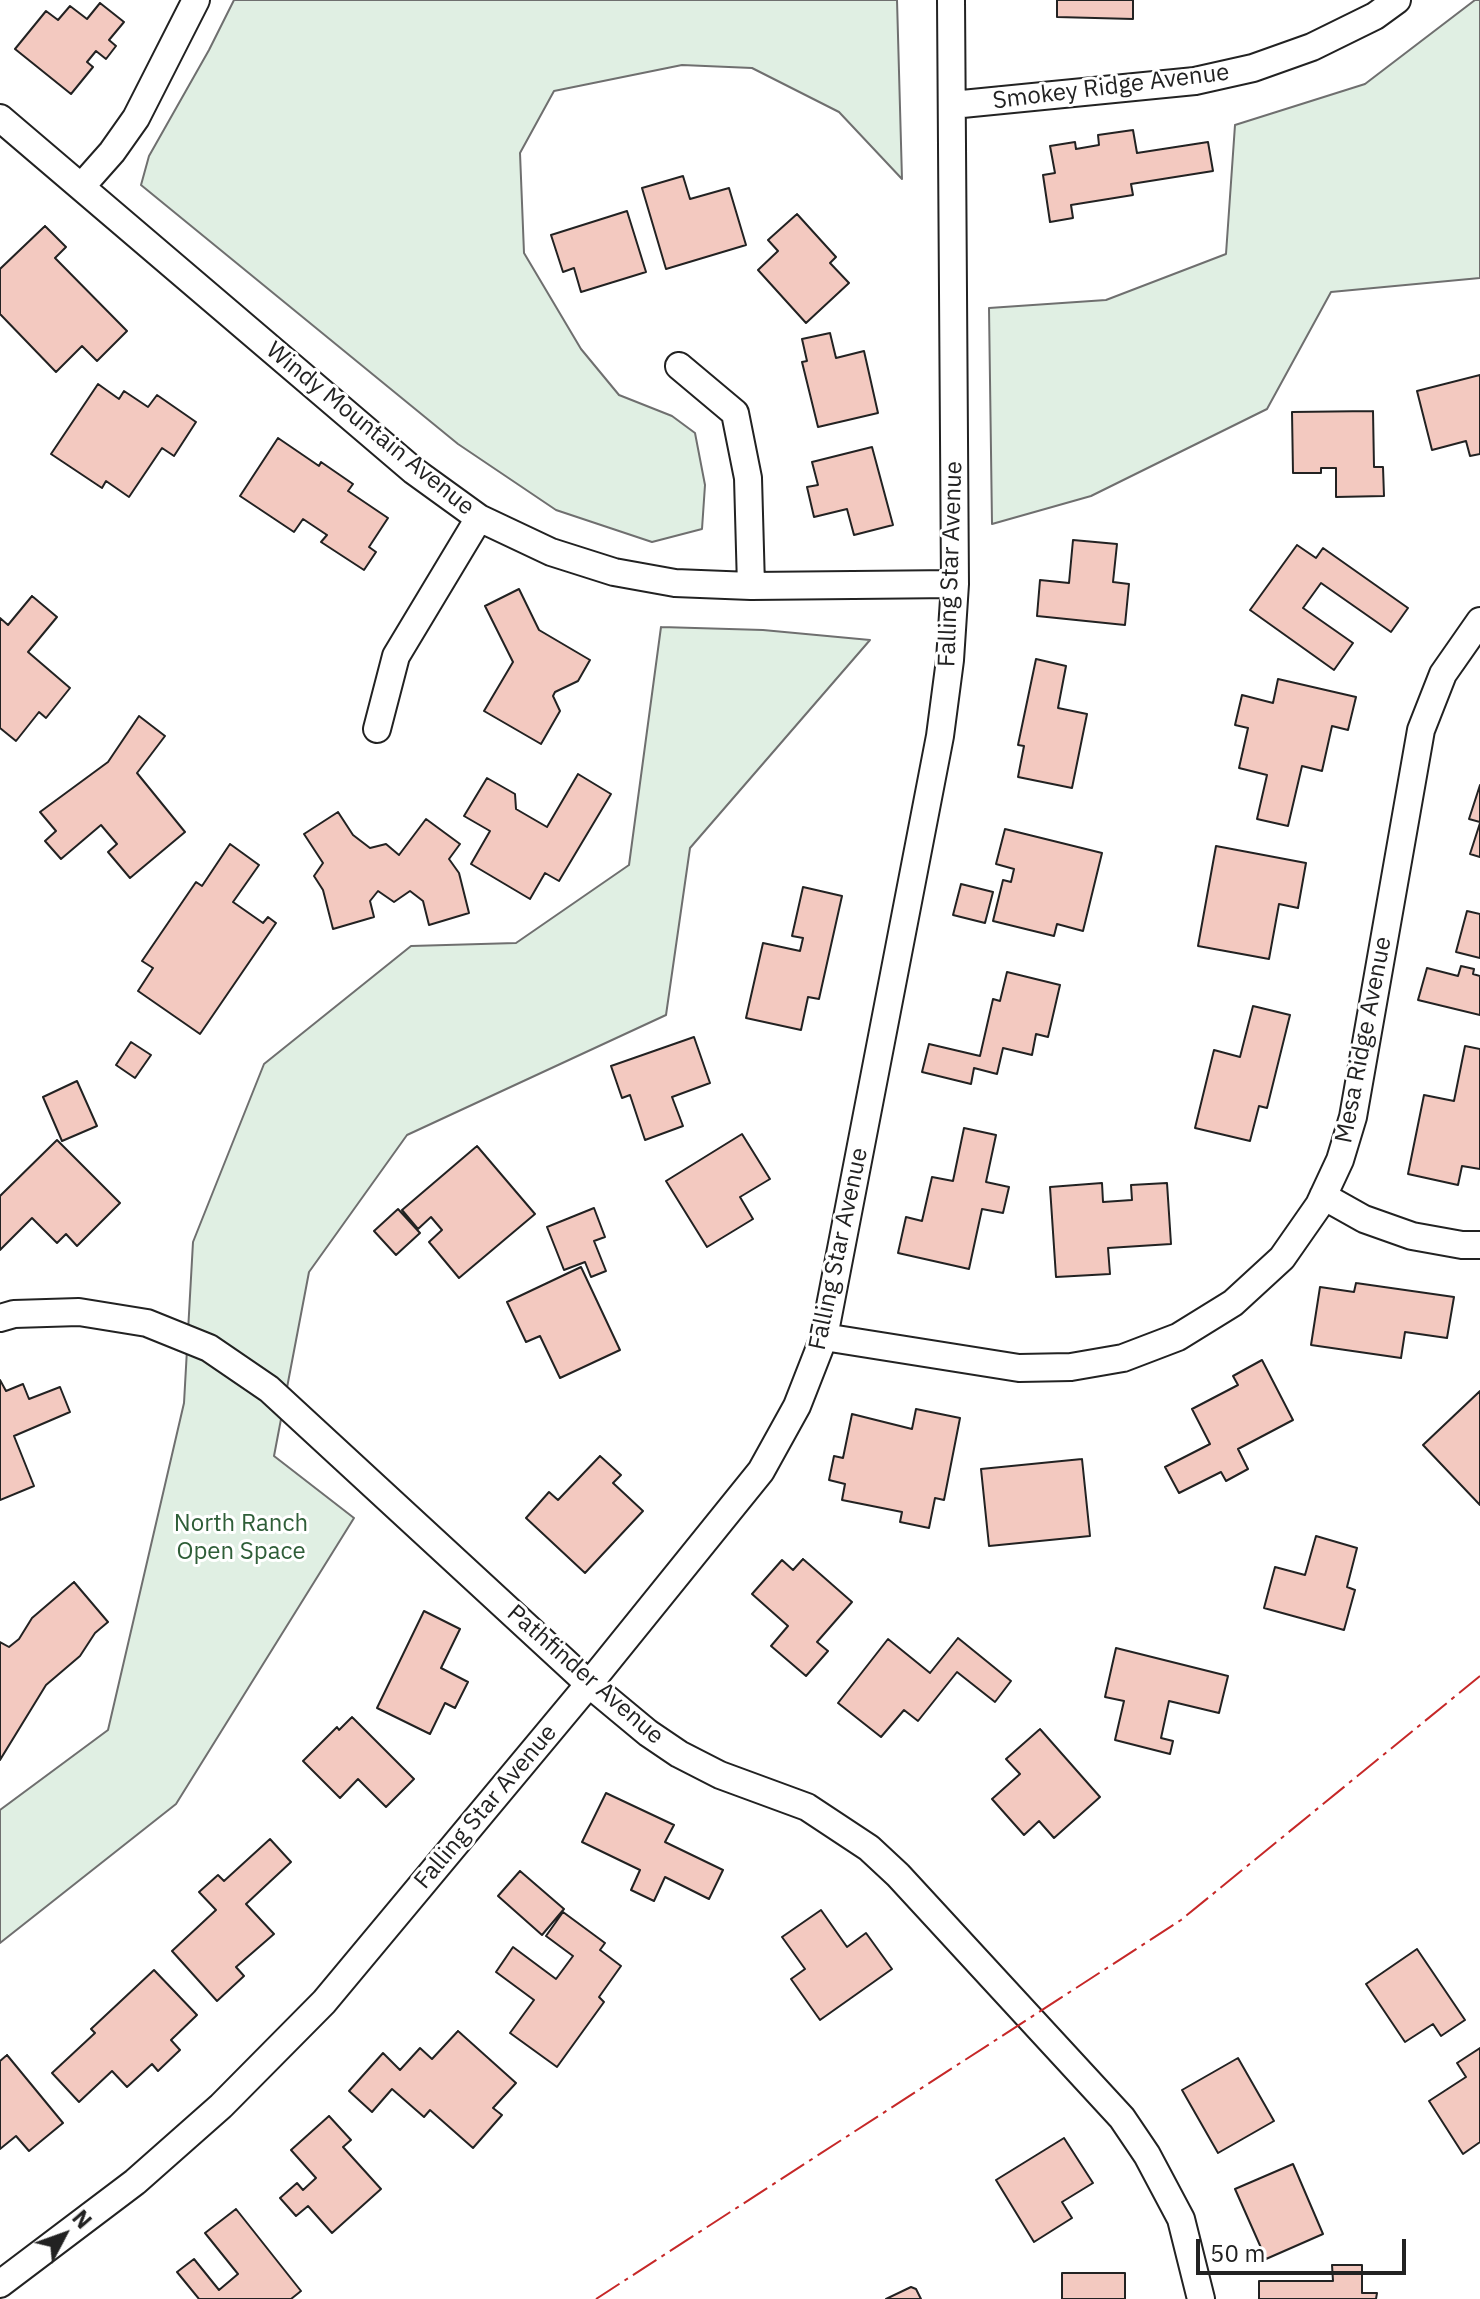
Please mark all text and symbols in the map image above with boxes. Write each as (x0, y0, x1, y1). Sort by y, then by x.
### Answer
street label: Smokey Ridge Avenue (991, 58, 1231, 116)
street label: Windy Mountain Avenue (260, 336, 480, 522)
street label: Falling Star Avenue (933, 461, 969, 667)
street label: Mesa Ridge Avenue (1330, 934, 1398, 1146)
street label: Falling Star Avenue (804, 1145, 874, 1353)
park label: North Ranch Open Space (174, 1510, 308, 1566)
street label: Pathfinder Avenue (501, 1599, 669, 1751)
street label: Falling Star Avenue (409, 1719, 563, 1895)
north arrow (24, 2195, 104, 2275)
text: N (66, 2203, 99, 2234)
scale bar (1200, 2223, 1410, 2273)
text: 50 m (1210, 2237, 1265, 2269)

